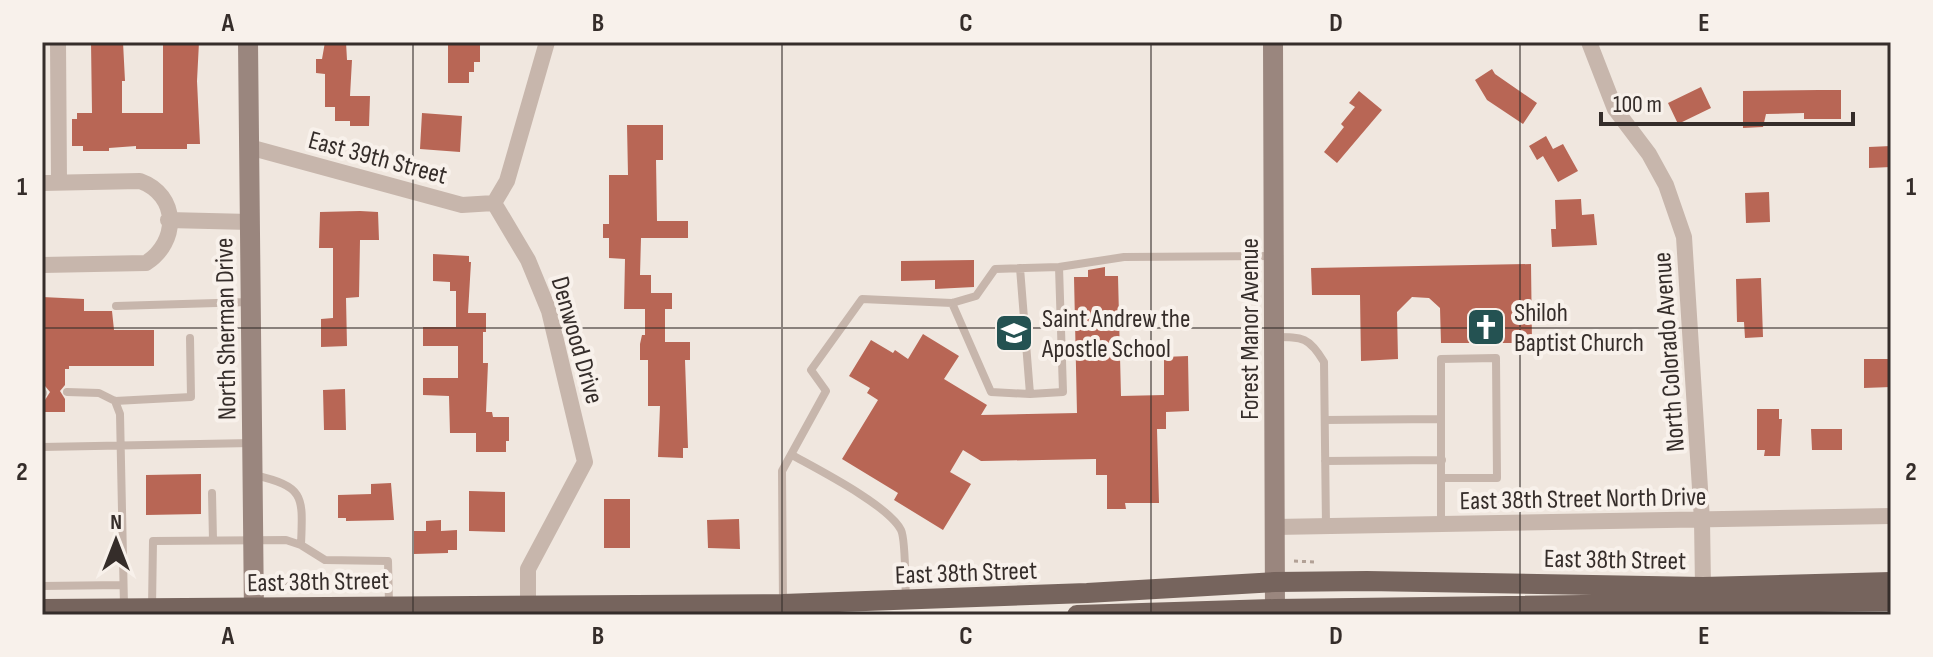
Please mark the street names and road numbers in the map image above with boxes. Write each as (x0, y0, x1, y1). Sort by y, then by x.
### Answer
street label: East 39th Street (305, 125, 450, 192)
street label: North Sherman Drive (209, 237, 244, 421)
street label: Forest Manor Avenue (1235, 238, 1266, 420)
street label: North Colorado Avenue (1647, 251, 1692, 453)
street label: Denwood Drive (544, 273, 609, 408)
street label: East 38th Street North Drive (1459, 482, 1707, 517)
street label: East 38th Street (1544, 544, 1686, 577)
street label: East 38th Street (895, 556, 1038, 591)
street label: East 38th Street (247, 566, 389, 599)

